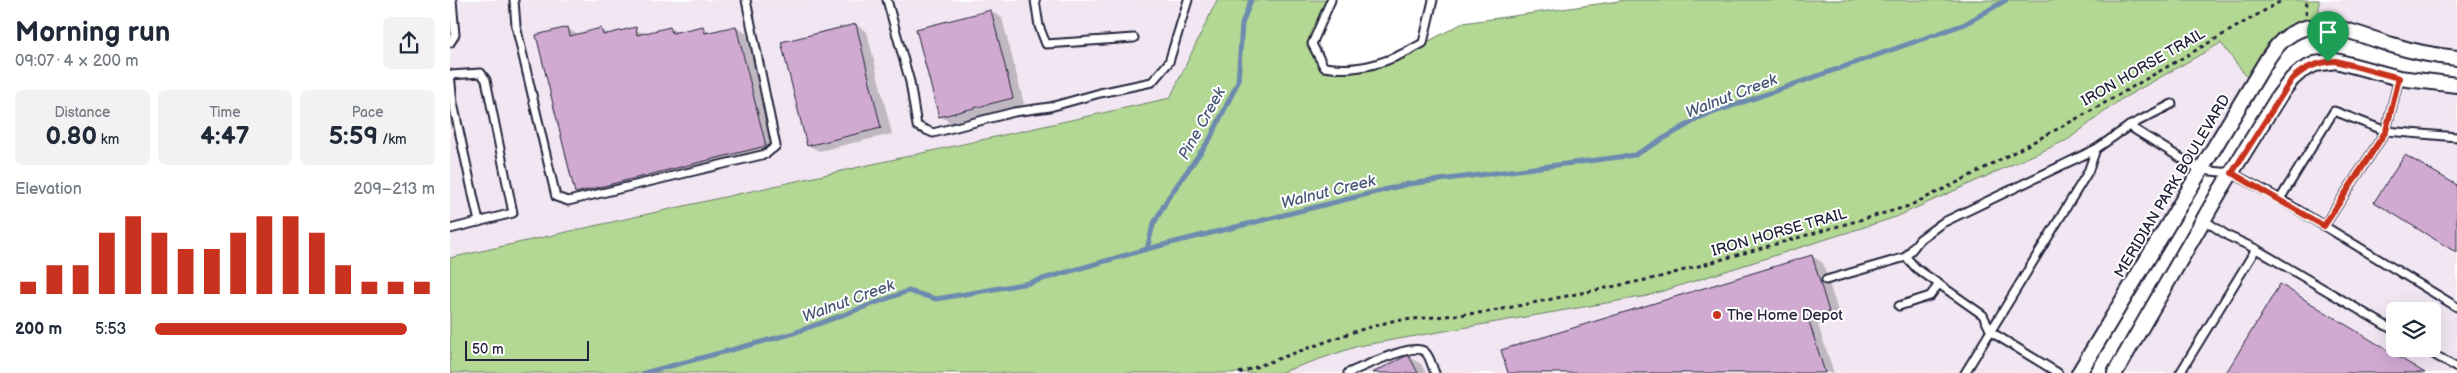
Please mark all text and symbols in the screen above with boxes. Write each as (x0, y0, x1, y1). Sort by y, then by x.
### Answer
pin (2307, 11, 2349, 62)
text: Morning run (15, 16, 170, 49)
button: share (383, 17, 435, 69)
icon: arrive (2314, 18, 2342, 46)
street label: IRON HORSE TRAIL (2078, 24, 2209, 111)
text: 09:07 · 4 × 200 m (15, 52, 138, 71)
water label: Walnut Creek (1683, 70, 1781, 123)
water label: Pine Creek (1175, 83, 1230, 163)
street label: MERIDIAN PARK BOULEVARD (2110, 91, 2235, 281)
text: Distance (54, 104, 110, 121)
text: Time (209, 104, 241, 121)
text: Pace (352, 104, 384, 121)
text: 0.80 (45, 121, 97, 152)
text: 4:47 (200, 121, 250, 152)
text: 5:59 (329, 121, 378, 152)
text: km (97, 131, 119, 148)
text: /km (378, 131, 407, 148)
water label: Walnut Creek (1279, 171, 1379, 213)
text: Elevation (15, 180, 82, 199)
text: 209–213 m (354, 180, 435, 199)
street label: IRON HORSE TRAIL (1709, 204, 1849, 261)
water label: Walnut Creek (800, 276, 898, 327)
map controls (2386, 302, 2441, 357)
button: layers (2386, 302, 2441, 357)
place label: The Home Depot (1727, 306, 1843, 325)
marker: The Home Depot (1711, 309, 1723, 321)
text: 200 m (15, 320, 62, 339)
text: 5:53 (95, 320, 126, 339)
scale bar (465, 338, 589, 361)
text: 50 m (472, 341, 504, 358)

